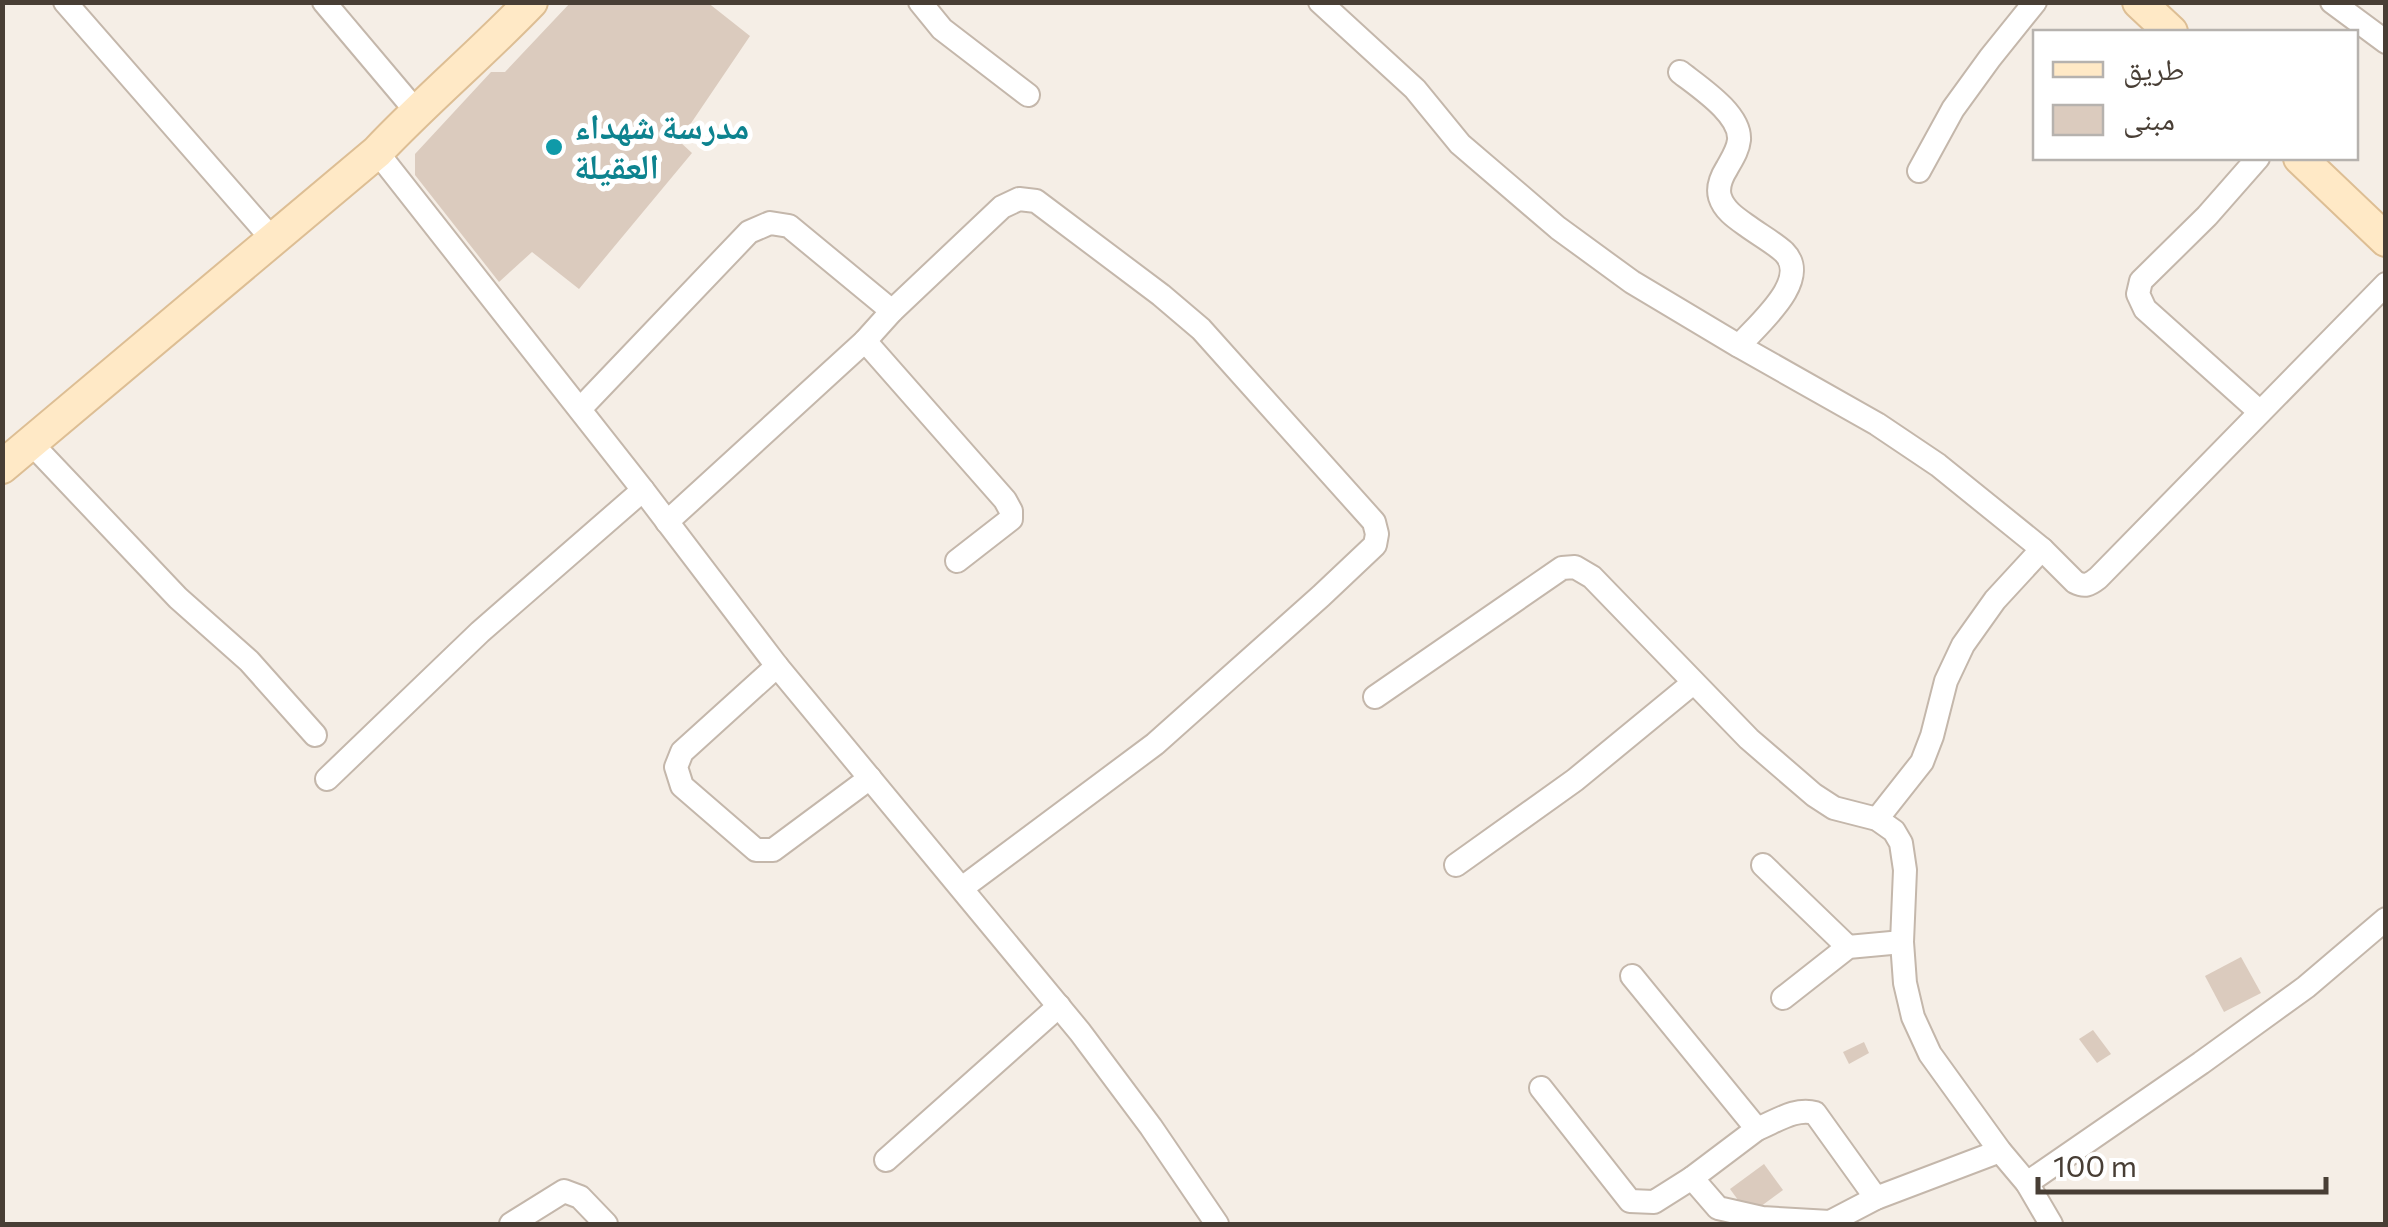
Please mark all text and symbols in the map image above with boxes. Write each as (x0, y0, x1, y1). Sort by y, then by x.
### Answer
legend (2033, 30, 2358, 160)
text: طريق (2123, 49, 2184, 88)
text: مبنى (2123, 99, 2175, 138)
place label: مدرسة شهداء العقيلة (574, 103, 749, 187)
marker: مدرسة شهداء العقيلة (543, 136, 565, 158)
scale bar (2038, 1132, 2326, 1194)
text: 100 m (2053, 1146, 2137, 1183)

